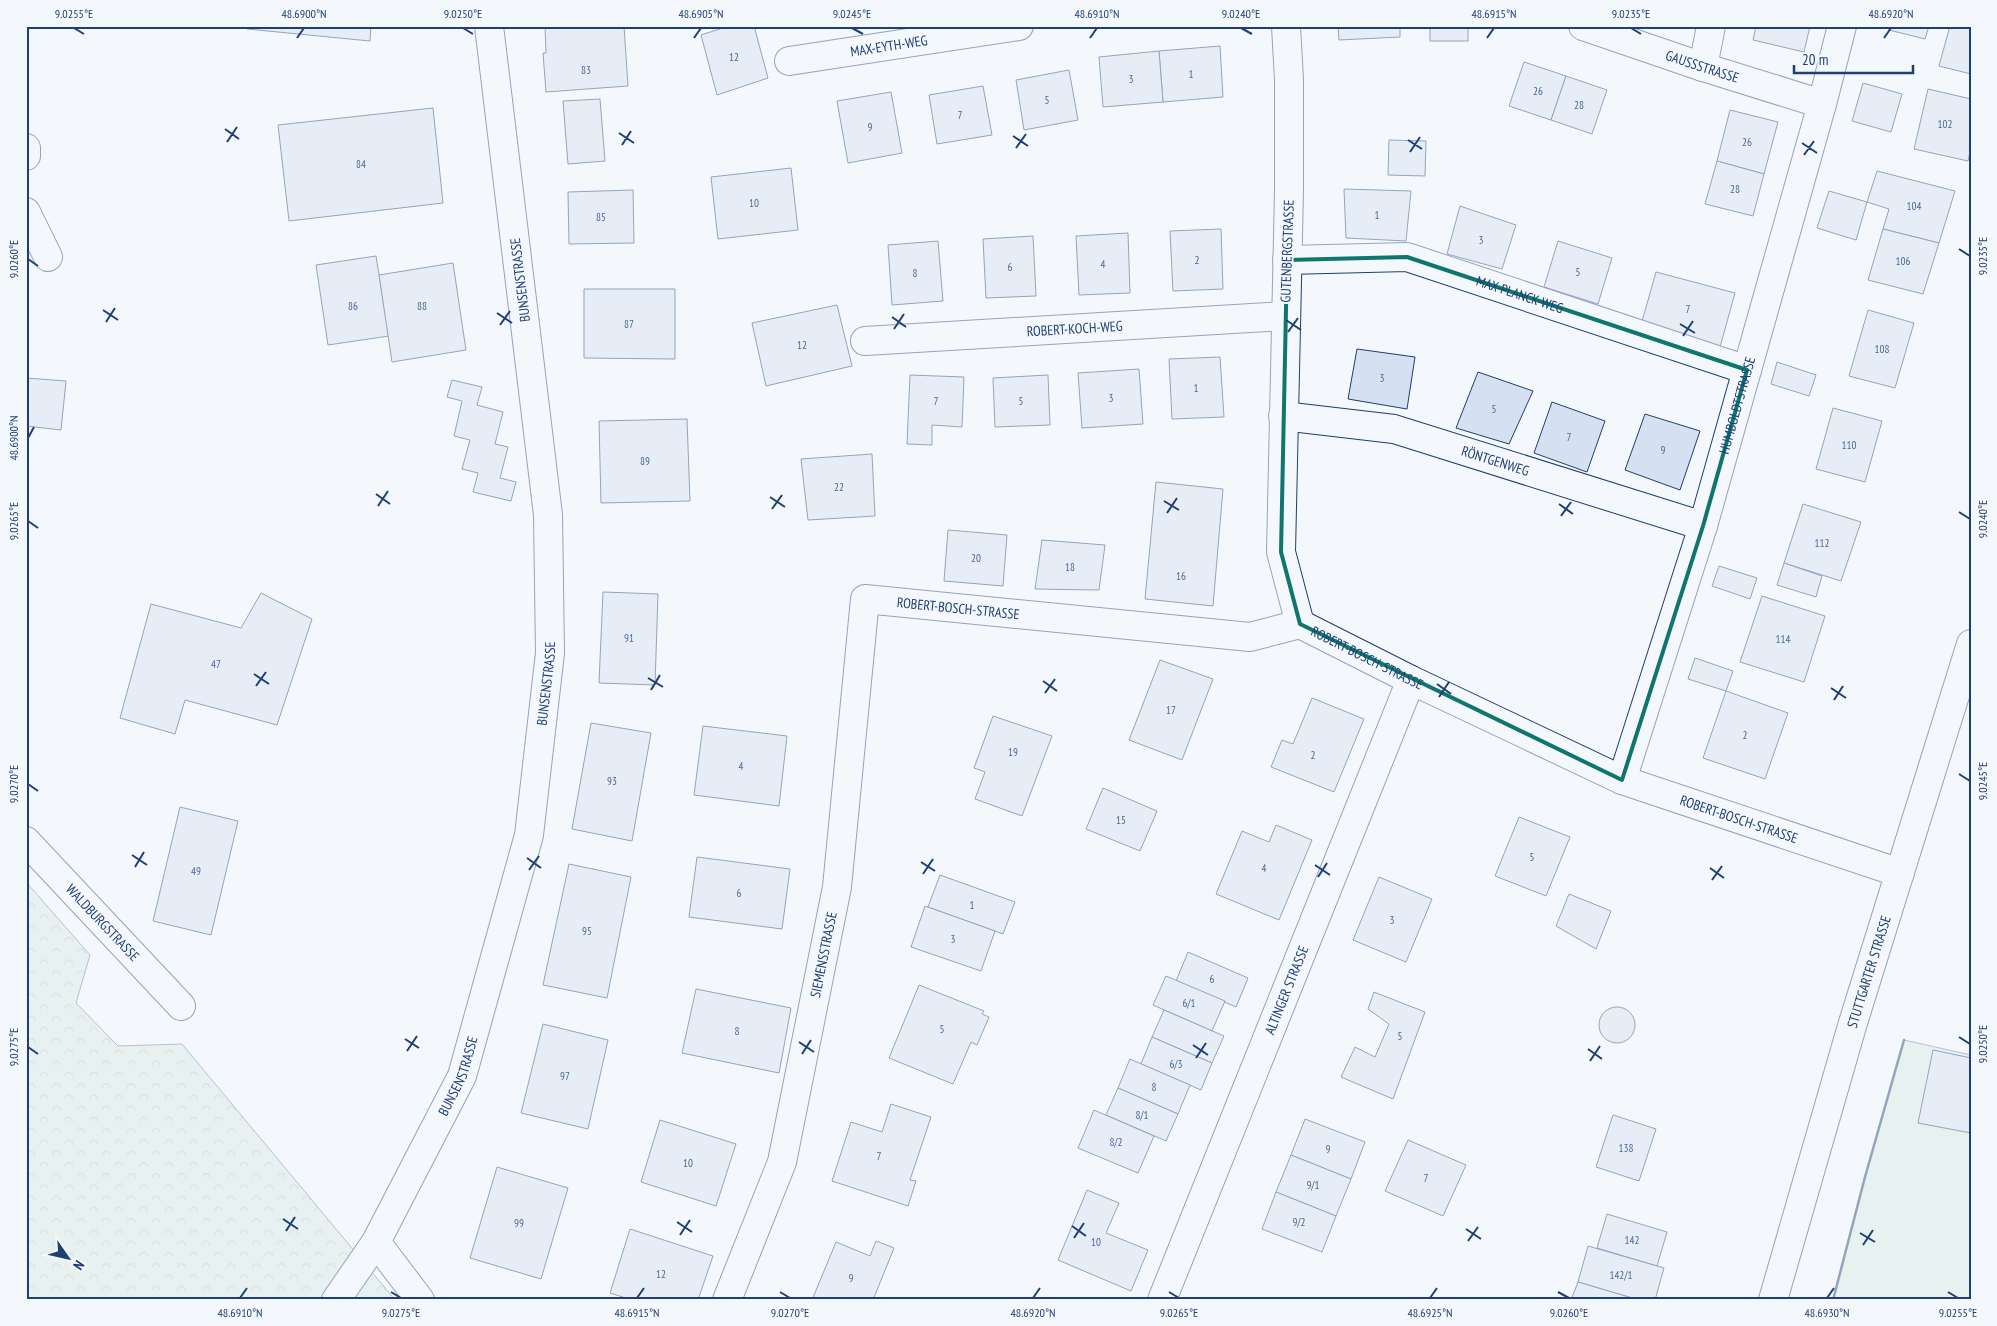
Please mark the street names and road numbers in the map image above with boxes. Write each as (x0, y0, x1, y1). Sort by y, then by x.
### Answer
street label: MAX-EYTH-WEG (849, 31, 929, 61)
street label: GAUSSSTRASSE (1663, 46, 1741, 87)
street label: GUTENBERGSTRASSE (1276, 199, 1298, 303)
street label: BUNSENSTRASSE (506, 237, 534, 323)
street label: MAX-PLANCK-WEG (1474, 272, 1566, 317)
street label: ROBERT-KOCH-WEG (1026, 317, 1123, 340)
street label: HUMBOLDTSTRASSE (1715, 355, 1759, 456)
street label: RÖNTGENWEG (1459, 442, 1532, 480)
street label: ROBERT-BOSCH-STRASSE (896, 593, 1020, 623)
street label: ROBERT-BOSCH-STRASSE (1308, 622, 1426, 693)
street label: BUNSENSTRASSE (533, 641, 559, 726)
street label: ROBERT-BOSCH-STRASSE (1678, 791, 1800, 847)
street label: WALDBURGSTRASSE (62, 880, 143, 965)
street label: SIEMENSSTRASSE (806, 910, 841, 999)
street label: STUTTGARTER STRASSE (1843, 913, 1895, 1030)
street label: ALTINGER STRASSE (1261, 943, 1312, 1037)
street label: BUNSENSTRASSE (434, 1034, 482, 1119)

